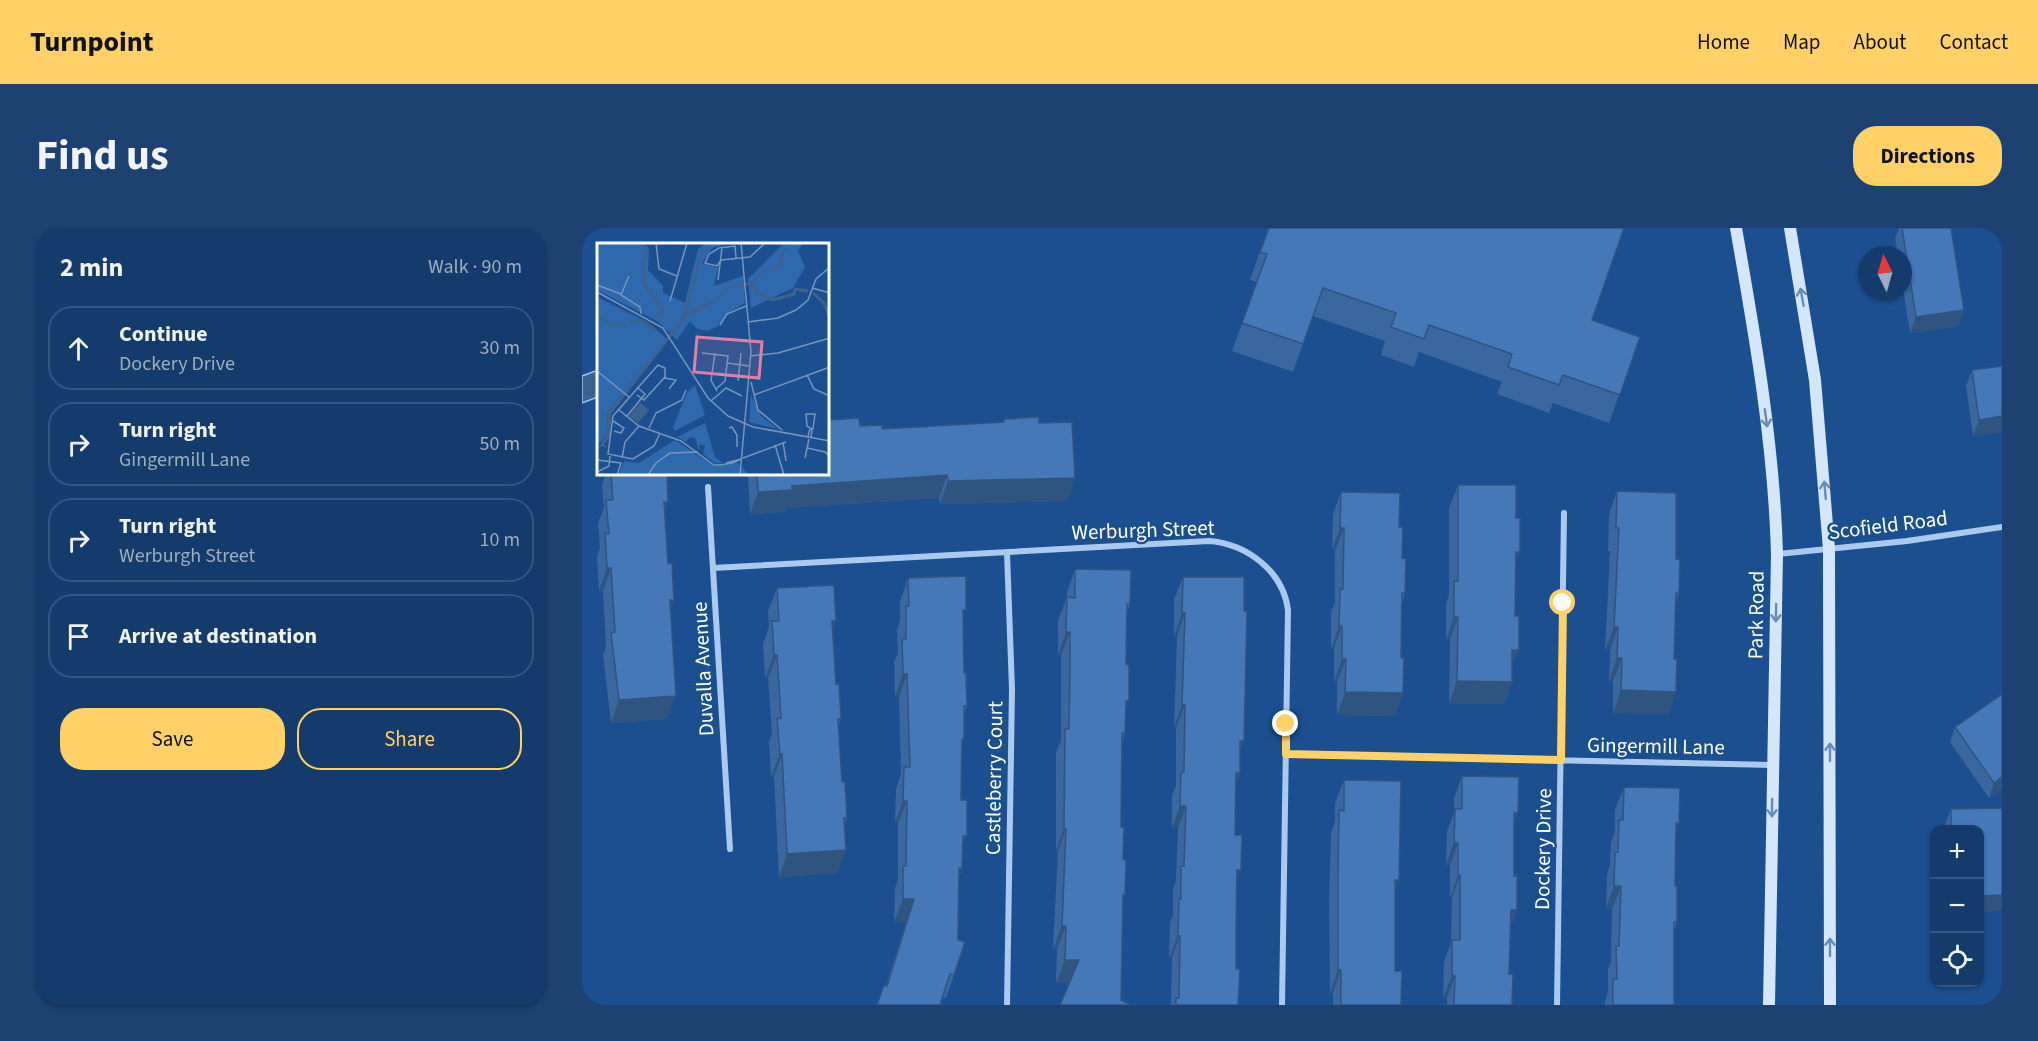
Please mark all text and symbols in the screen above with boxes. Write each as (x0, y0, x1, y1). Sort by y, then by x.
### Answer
text: Turnpoint (30, 22, 154, 62)
text: Home (1697, 27, 1750, 57)
text: Map (1783, 27, 1821, 57)
text: About (1854, 27, 1906, 57)
text: Contact (1939, 27, 2008, 57)
text: Find us (36, 126, 169, 186)
button: Directions (1853, 126, 2002, 186)
inset map (597, 243, 830, 476)
north arrow (1858, 246, 1912, 300)
text: 2 min (60, 249, 123, 286)
text: Walk · 90 m (428, 253, 522, 281)
one-way arrow (1796, 287, 1807, 307)
text: Continue (119, 318, 208, 350)
icon: ahead (62, 332, 95, 365)
text: 30 m (480, 334, 520, 362)
text: Dockery Drive (119, 350, 235, 378)
one-way arrow (1761, 407, 1772, 427)
text: Turn right (119, 414, 216, 446)
icon: right (62, 428, 95, 461)
text: 50 m (480, 430, 520, 458)
text: Gingermill Lane (119, 446, 250, 474)
one-way arrow (1819, 481, 1830, 501)
street label: Scofield Road (1827, 503, 1949, 547)
text: Turn right (119, 510, 216, 542)
street label: Werburgh Street (1071, 513, 1215, 547)
icon: right (62, 524, 95, 557)
text: 10 m (480, 526, 520, 554)
text: Werburgh Street (119, 542, 255, 570)
street label: Park Road (1740, 570, 1772, 660)
route start (1549, 589, 1575, 615)
street label: Duvalla Avenue (685, 601, 721, 737)
one-way arrow (1770, 602, 1782, 622)
icon: arrive (62, 620, 95, 653)
text: Arrive at destination (119, 620, 317, 652)
street label: Castleberry Court (978, 701, 1010, 855)
button: Save (60, 708, 285, 770)
button: Share (297, 708, 522, 770)
route end (1272, 710, 1298, 736)
street label: Gingermill Lane (1587, 730, 1725, 762)
one-way arrow (1824, 742, 1836, 762)
street label: Dockery Drive (1527, 788, 1559, 910)
one-way arrow (1766, 797, 1778, 817)
map controls (1930, 825, 1984, 987)
button: + (1930, 825, 1984, 879)
button: − (1930, 879, 1984, 933)
button: locate (1930, 933, 1984, 987)
one-way arrow (1824, 937, 1836, 957)

